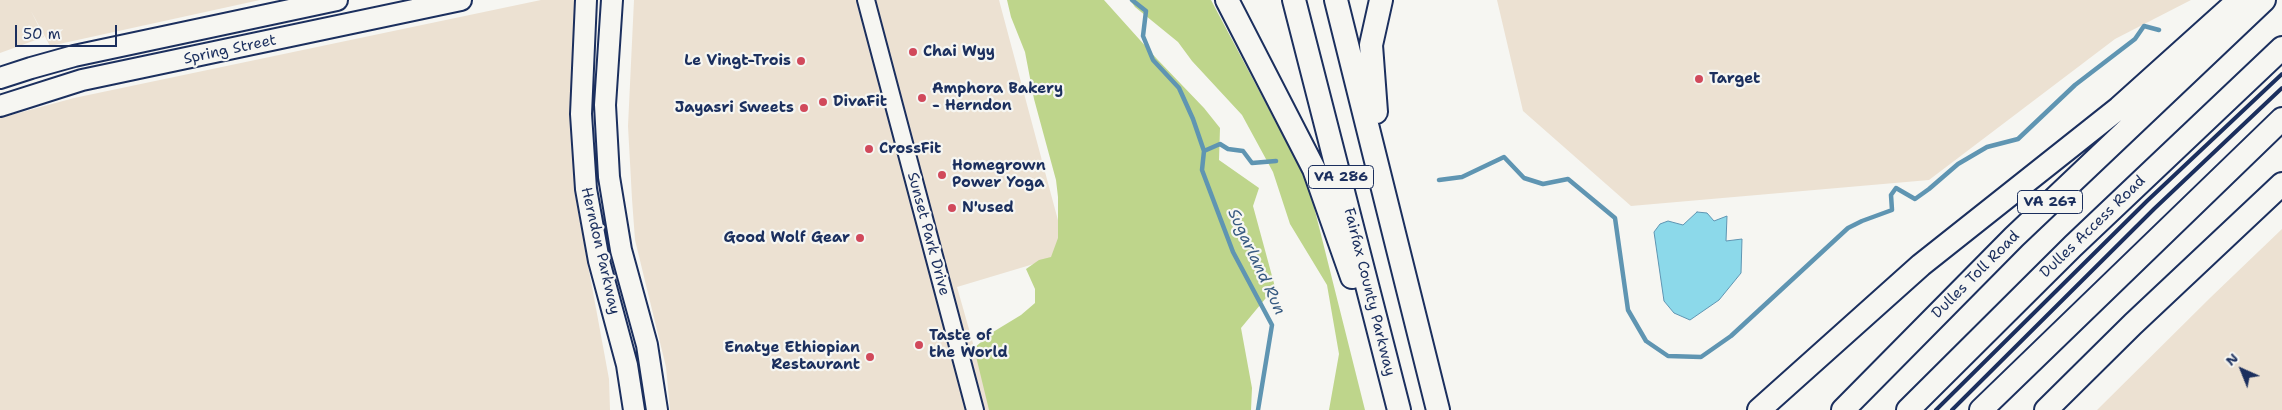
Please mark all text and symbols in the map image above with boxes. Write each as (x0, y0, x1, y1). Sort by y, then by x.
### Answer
scale bar (18, 15, 120, 47)
text: 50 m (23, 24, 61, 44)
street label: Spring Street (182, 31, 278, 69)
place label: Chai Wyy (923, 43, 995, 61)
marker: Chai Wyy (907, 46, 919, 58)
place label: Le Vingt-Trois (684, 52, 791, 70)
marker: Le Vingt-Trois (795, 55, 807, 67)
place label: Target (1709, 70, 1760, 88)
marker: Target (1693, 73, 1705, 85)
place label: Amphora Bakery - Herndon (932, 80, 1063, 115)
marker: Amphora Bakery - Herndon (916, 92, 928, 104)
place label: DivaFit (833, 93, 887, 111)
marker: DivaFit (817, 96, 829, 108)
place label: Jayasri Sweets (675, 99, 794, 117)
marker: Jayasri Sweets (798, 102, 810, 114)
place label: CrossFit (879, 140, 941, 158)
marker: CrossFit (863, 143, 875, 155)
place label: Homegrown Power Yoga (952, 157, 1046, 192)
road number: VA 286 (1308, 166, 1374, 188)
marker: Homegrown Power Yoga (936, 169, 948, 181)
street label: Sunset Park Drive (903, 170, 953, 298)
street label: Dulles Access Road (2037, 172, 2149, 282)
street label: Herndon Parkway (577, 186, 623, 316)
road number: VA 267 (2018, 190, 2082, 213)
place label: N'used (962, 199, 1014, 217)
marker: N'used (946, 202, 958, 214)
water label: Sugarland Run (1223, 206, 1289, 318)
street label: Fairfax County Parkway (1339, 206, 1399, 378)
street label: Dulles Toll Road (1928, 227, 2024, 323)
place label: Good Wolf Gear (723, 229, 850, 247)
marker: Good Wolf Gear (854, 232, 866, 244)
place label: Taste of the World (929, 327, 1008, 362)
place label: Enatye Ethiopian Restaurant (724, 339, 860, 374)
marker: Taste of the World (913, 339, 925, 351)
north arrow (2217, 345, 2267, 395)
text: N (2221, 349, 2242, 370)
marker: Enatye Ethiopian Restaurant (864, 351, 876, 363)

